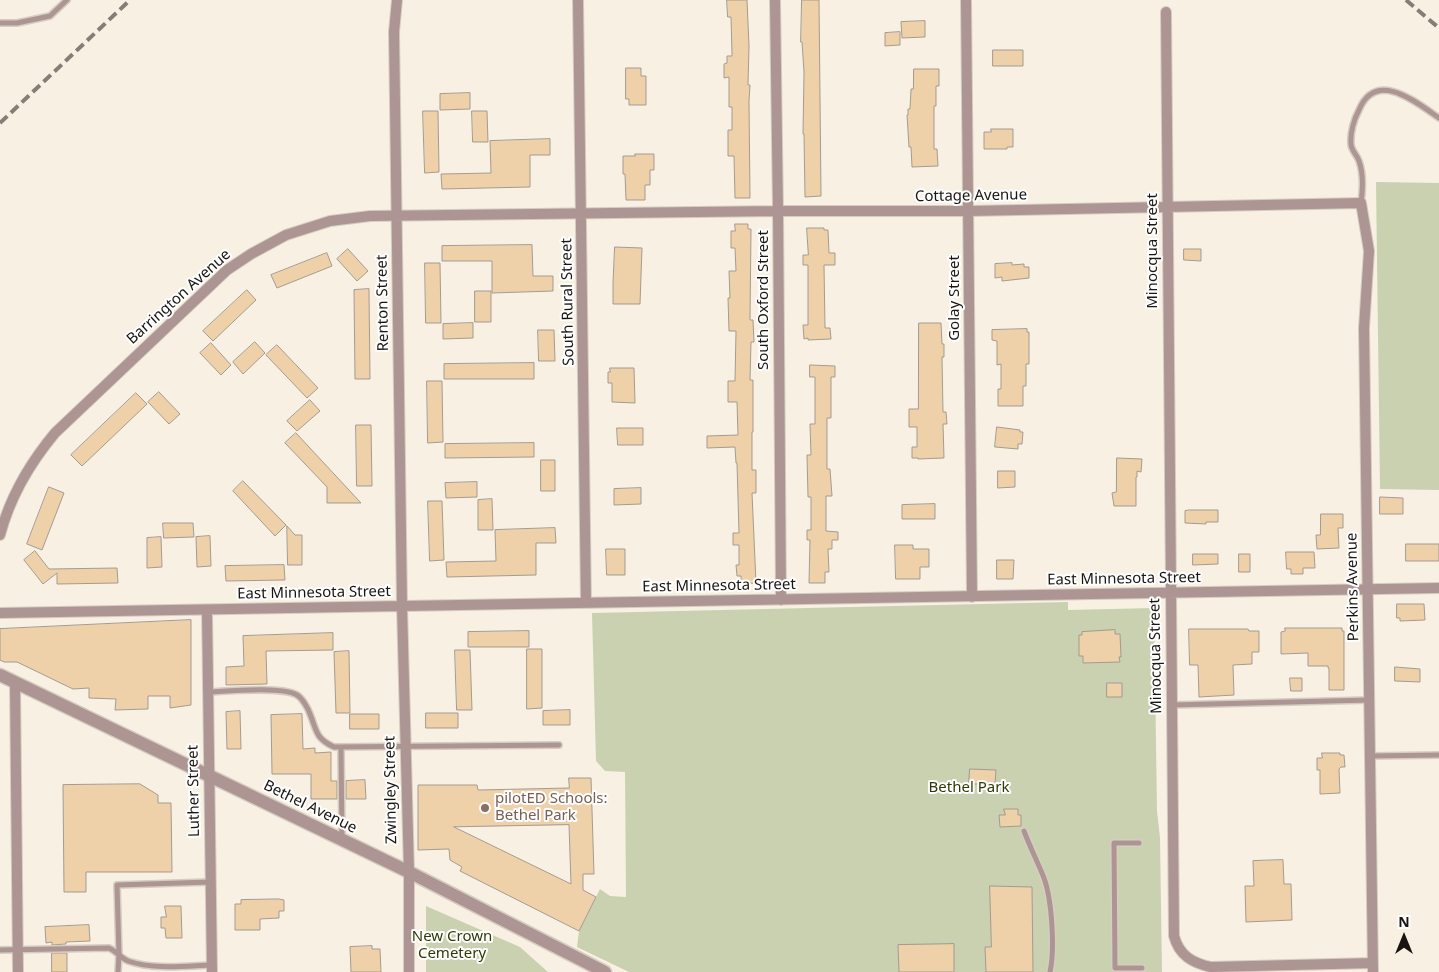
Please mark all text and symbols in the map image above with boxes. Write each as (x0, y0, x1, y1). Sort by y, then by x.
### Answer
street label: Cottage Avenue (915, 186, 1027, 206)
street label: Minocqua Street (1144, 193, 1162, 309)
street label: South Oxford Street (755, 230, 773, 370)
street label: South Rural Street (558, 238, 578, 366)
street label: Barrington Avenue (123, 246, 235, 348)
street label: Renton Street (373, 255, 393, 351)
street label: Golay Street (946, 255, 964, 341)
street label: Perkins Avenue (1343, 533, 1363, 641)
street label: East Minnesota Street (1047, 569, 1201, 589)
street label: East Minnesota Street (642, 576, 796, 596)
street label: East Minnesota Street (237, 583, 391, 603)
street label: Minocqua Street (1146, 598, 1166, 714)
street label: Zwingley Street (381, 736, 401, 844)
street label: Luther Street (184, 745, 204, 837)
street label: Bethel Avenue (260, 777, 360, 837)
park label: Bethel Park (929, 779, 1009, 797)
place label: pilotED Schools: Bethel Park (495, 790, 608, 825)
marker: pilotED Schools: Bethel Park (479, 802, 491, 814)
north arrow (1379, 912, 1429, 962)
text: N (1398, 912, 1410, 931)
park label: New Crown Cemetery (412, 928, 492, 963)

